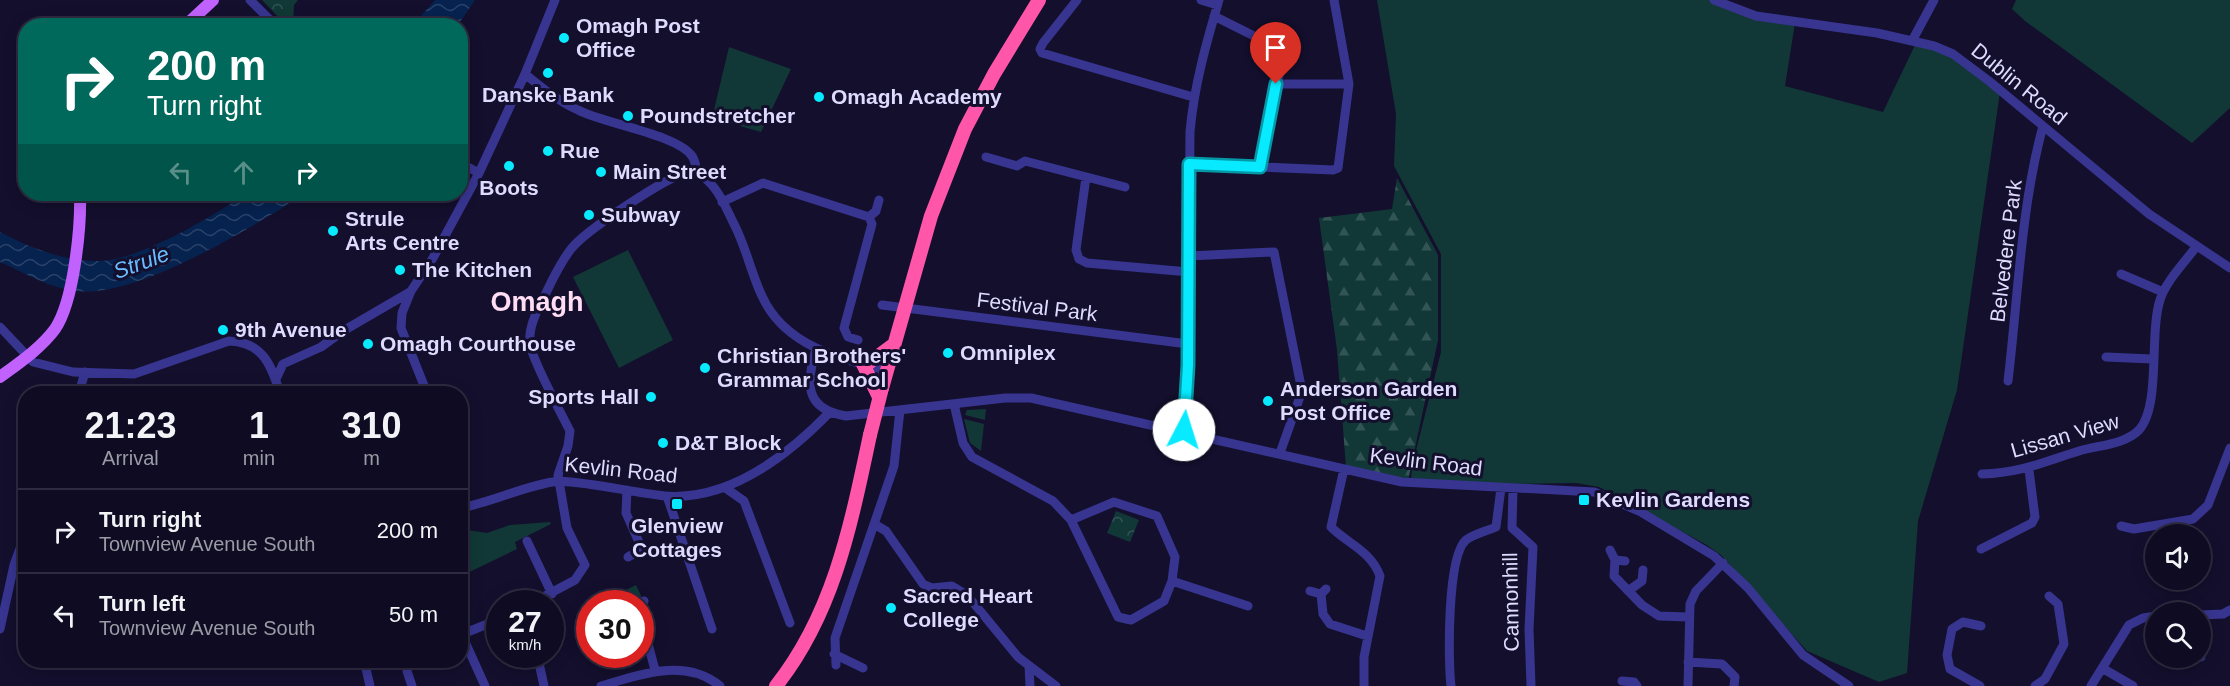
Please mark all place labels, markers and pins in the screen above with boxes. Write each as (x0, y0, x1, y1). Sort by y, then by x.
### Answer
place label: Omagh Post Office (576, 14, 700, 61)
pin (1250, 22, 1301, 84)
marker: Omagh Post Office (557, 31, 571, 45)
marker: Danske Bank (541, 66, 555, 80)
place label: Danske Bank (482, 83, 614, 106)
place label: Omagh Academy (831, 85, 1002, 108)
marker: Omagh Academy (812, 90, 826, 104)
place label: Poundstretcher (640, 104, 795, 127)
marker: Poundstretcher (621, 109, 635, 123)
place label: Rue (560, 139, 600, 162)
marker: Rue (541, 144, 555, 158)
marker: Boots (502, 159, 516, 173)
place label: Main Street (613, 160, 726, 183)
marker: Main Street (594, 165, 608, 179)
place label: Boots (479, 176, 539, 199)
place label: Subway (601, 203, 681, 226)
place label: Strule Arts Centre (345, 207, 459, 254)
marker: Subway (582, 208, 596, 222)
marker: Strule Arts Centre (326, 224, 340, 238)
place label: The Kitchen (412, 258, 532, 281)
marker: The Kitchen (393, 263, 407, 277)
place label: 9th Avenue (235, 318, 347, 341)
marker: 9th Avenue (216, 323, 230, 337)
place label: Omagh Courthouse (380, 332, 576, 355)
marker: Omagh Courthouse (361, 337, 375, 351)
place label: Omniplex (960, 341, 1056, 364)
place label: Christian Brothers' Grammar School (717, 344, 906, 391)
marker: Omniplex (941, 346, 955, 360)
marker: Christian Brothers' Grammar School (698, 361, 712, 375)
place label: Anderson Garden Post Office (1280, 377, 1457, 424)
place label: Sports Hall (528, 385, 639, 408)
marker: Sports Hall (644, 390, 658, 404)
marker: Anderson Garden Post Office (1261, 394, 1275, 408)
place label: D&T Block (675, 431, 782, 454)
marker: D&T Block (656, 436, 670, 450)
place label: Kevlin Gardens (1596, 488, 1750, 511)
marker: Kevlin Gardens (1577, 493, 1591, 507)
marker: Glenview Cottages (670, 497, 684, 511)
place label: Glenview Cottages (631, 514, 724, 561)
place label: Sacred Heart College (903, 584, 1033, 631)
marker: Sacred Heart College (884, 601, 898, 615)

